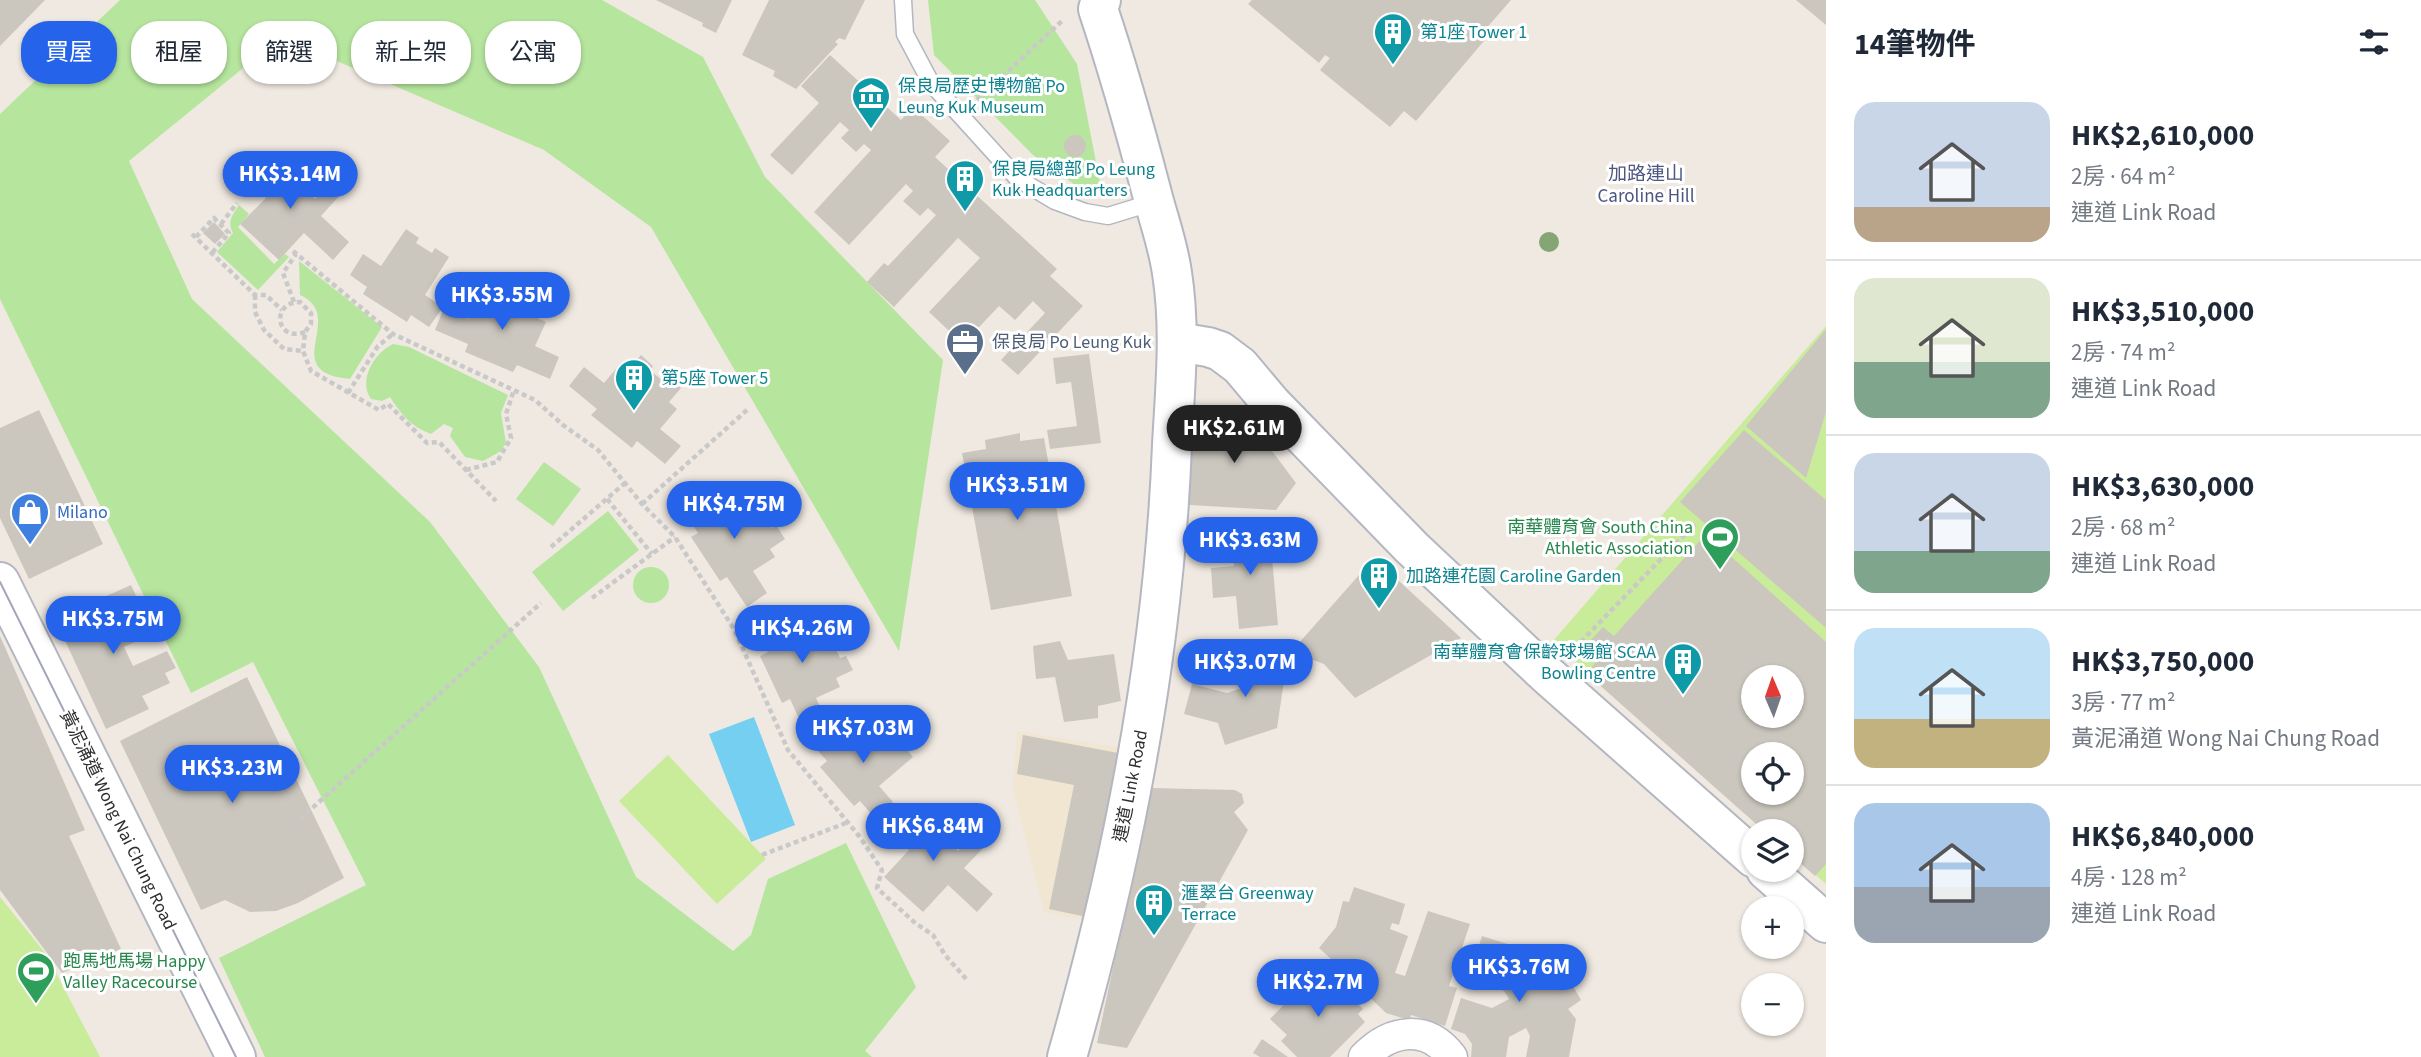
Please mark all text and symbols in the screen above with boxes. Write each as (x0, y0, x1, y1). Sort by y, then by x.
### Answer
building icon: 第1座 Tower 1 (1372, 11, 1414, 66)
place label: 第1座 Tower 1 (1420, 20, 1527, 45)
chip: 買屋 (21, 21, 117, 84)
chip: 租屋 (131, 21, 227, 84)
chip: 篩選 (241, 21, 337, 84)
chip: 新上架 (351, 21, 471, 84)
chip: 公寓 (485, 21, 581, 84)
text: 14筆物件 (1854, 23, 1976, 66)
icon: filters (2355, 23, 2393, 61)
place label: 保良局歷史博物館 Po Leung Kuk Museum (898, 74, 1065, 120)
museum icon: 保良局歷史博物館 Po Leung Kuk Museum (850, 75, 892, 130)
text: HK$2,610,000 (2071, 114, 2254, 157)
icon: home (1910, 130, 1994, 214)
pin: HK$3.14M (218, 152, 362, 211)
text: HK$3.14M (239, 157, 341, 190)
place label: 保良局總部 Po Leung Kuk Headquarters (992, 157, 1155, 203)
building icon: 保良局總部 Po Leung Kuk Headquarters (944, 158, 986, 213)
text: 2房 · 64 m² (2071, 160, 2175, 193)
district label: 加路連山 Caroline Hill (1597, 161, 1695, 210)
text: 連道 Link Road (2071, 196, 2216, 229)
pin: HK$3.55M (430, 272, 574, 332)
text: HK$3.55M (451, 278, 553, 311)
text: HK$3,510,000 (2071, 290, 2254, 333)
icon: home (1910, 306, 1994, 390)
office icon: 保良局 Po Leung Kuk (944, 321, 986, 376)
place label: 保良局 Po Leung Kuk (992, 330, 1151, 355)
text: 2房 · 74 m² (2071, 336, 2175, 369)
building icon: 第5座 Tower 5 (613, 357, 655, 412)
place label: 第5座 Tower 5 (661, 366, 768, 391)
text: 連道 Link Road (2071, 372, 2216, 405)
pin: HK$2.61M (1162, 406, 1306, 465)
text: HK$2.61M (1183, 411, 1285, 444)
pin: HK$3.51M (945, 462, 1089, 522)
text: HK$3,630,000 (2071, 465, 2254, 508)
text: HK$3.51M (966, 468, 1068, 501)
icon: home (1910, 481, 1994, 565)
pin: HK$4.75M (662, 482, 806, 541)
text: HK$4.75M (683, 487, 785, 520)
shop icon: Milano (9, 491, 51, 546)
place label: Milano (57, 500, 108, 525)
text: 2房 · 68 m² (2071, 511, 2175, 544)
place label: 南華體育會 South China Athletic Association (1507, 515, 1693, 561)
sports icon: 南華體育會 South China Athletic Association (1699, 516, 1741, 571)
pin: HK$3.63M (1178, 518, 1322, 577)
text: HK$3.63M (1199, 523, 1301, 556)
text: 連道 Link Road (2071, 547, 2216, 580)
building icon: 加路連花園 Caroline Garden (1358, 555, 1400, 610)
place label: 加路連花園 Caroline Garden (1406, 564, 1621, 589)
pin: HK$3.75M (41, 596, 185, 656)
text: HK$3.75M (62, 602, 164, 635)
pin: HK$4.26M (730, 606, 874, 665)
text: HK$4.26M (751, 611, 853, 644)
pin: HK$3.07M (1173, 640, 1317, 699)
place label: 南華體育會保齡球場館 SCAA Bowling Centre (1433, 640, 1656, 686)
text: HK$3,750,000 (2071, 640, 2254, 683)
building icon: 南華體育會保齡球場館 SCAA Bowling Centre (1662, 641, 1704, 696)
text: HK$3.07M (1194, 645, 1296, 678)
icon: home (1910, 656, 1994, 740)
north arrow (1741, 665, 1804, 728)
map controls (1741, 665, 1804, 1036)
text: 3房 · 77 m² (2071, 686, 2175, 719)
street label: 黃泥涌道 Wong Nai Chung Road (54, 706, 182, 934)
pin: HK$7.03M (791, 706, 935, 765)
text: HK$7.03M (812, 711, 914, 744)
text: 黃泥涌道 Wong Nai Chung Road (2071, 722, 2380, 755)
street label: 連道 Link Road (1108, 728, 1154, 844)
button: locate (1741, 742, 1804, 805)
pin: HK$3.23M (160, 746, 304, 805)
text: HK$3.23M (181, 751, 283, 784)
pin: HK$6.84M (861, 804, 1005, 863)
text: HK$6.84M (882, 809, 984, 842)
text: HK$6,840,000 (2071, 815, 2254, 858)
button: layers (1741, 819, 1804, 882)
icon: home (1910, 831, 1994, 915)
text: 4房 · 128 m² (2071, 861, 2187, 894)
place label: 滙翠台 Greenway Terrace (1181, 881, 1314, 927)
building icon: 滙翠台 Greenway Terrace (1133, 882, 1175, 937)
button: + (1741, 896, 1804, 959)
text: 連道 Link Road (2071, 897, 2216, 930)
pin: HK$3.76M (1447, 944, 1591, 1004)
place label: 跑馬地馬場 Happy Valley Racecourse (63, 949, 206, 995)
sports icon: 跑馬地馬場 Happy Valley Racecourse (15, 950, 57, 1005)
text: HK$3.76M (1468, 950, 1570, 983)
pin: HK$2.7M (1253, 960, 1383, 1019)
text: HK$2.7M (1273, 965, 1363, 998)
button: − (1741, 973, 1804, 1036)

